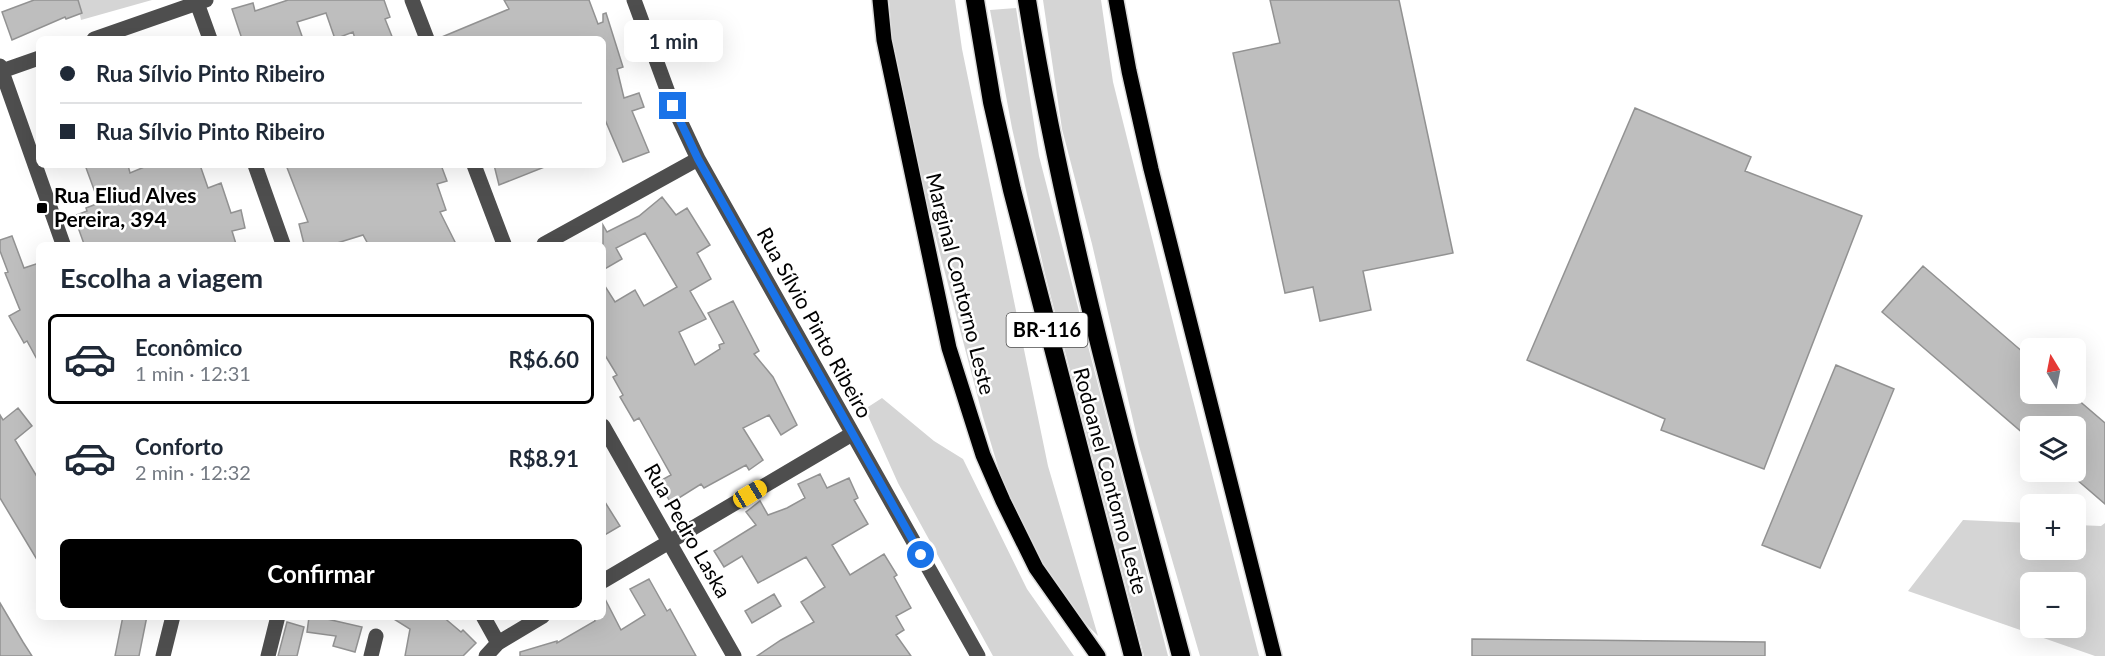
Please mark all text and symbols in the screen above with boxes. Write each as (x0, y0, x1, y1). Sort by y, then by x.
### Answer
callout: 1 min (624, 19, 722, 61)
text: 1 min (649, 29, 698, 53)
text: Rua Sílvio Pinto Ribeiro (96, 60, 325, 87)
route end (659, 92, 686, 119)
text: Rua Sílvio Pinto Ribeiro (96, 118, 325, 145)
street label: Marginal Contorno Leste (922, 170, 1001, 397)
place label: Rua Eliud Alves Pereira, 394 (54, 182, 196, 231)
marker: Rua Eliud Alves Pereira, 394 (35, 201, 49, 215)
street label: Rua Sílvio Pinto Ribeiro (752, 223, 878, 422)
text: Escolha a viagem (60, 261, 263, 294)
road number: BR-116 (1006, 313, 1088, 347)
icon: car (63, 332, 117, 386)
text: Econômico (135, 334, 242, 361)
north arrow (2020, 338, 2086, 404)
map controls (2020, 338, 2086, 638)
text: R$6.60 (509, 346, 579, 373)
text: 1 min · 12:31 (135, 361, 251, 385)
street label: Rodoanel Contorno Leste (1069, 364, 1154, 597)
button: layers (2020, 416, 2086, 482)
icon: car (63, 431, 117, 485)
text: Conforto (135, 433, 223, 460)
text: R$8.91 (509, 445, 579, 472)
street label: Rua Pedro Laska (640, 459, 737, 602)
text: 2 min · 12:32 (135, 460, 251, 484)
car (730, 477, 770, 511)
button: + (2020, 494, 2086, 560)
button: Confirmar (60, 539, 582, 608)
route start (907, 541, 934, 568)
button: − (2020, 572, 2086, 638)

